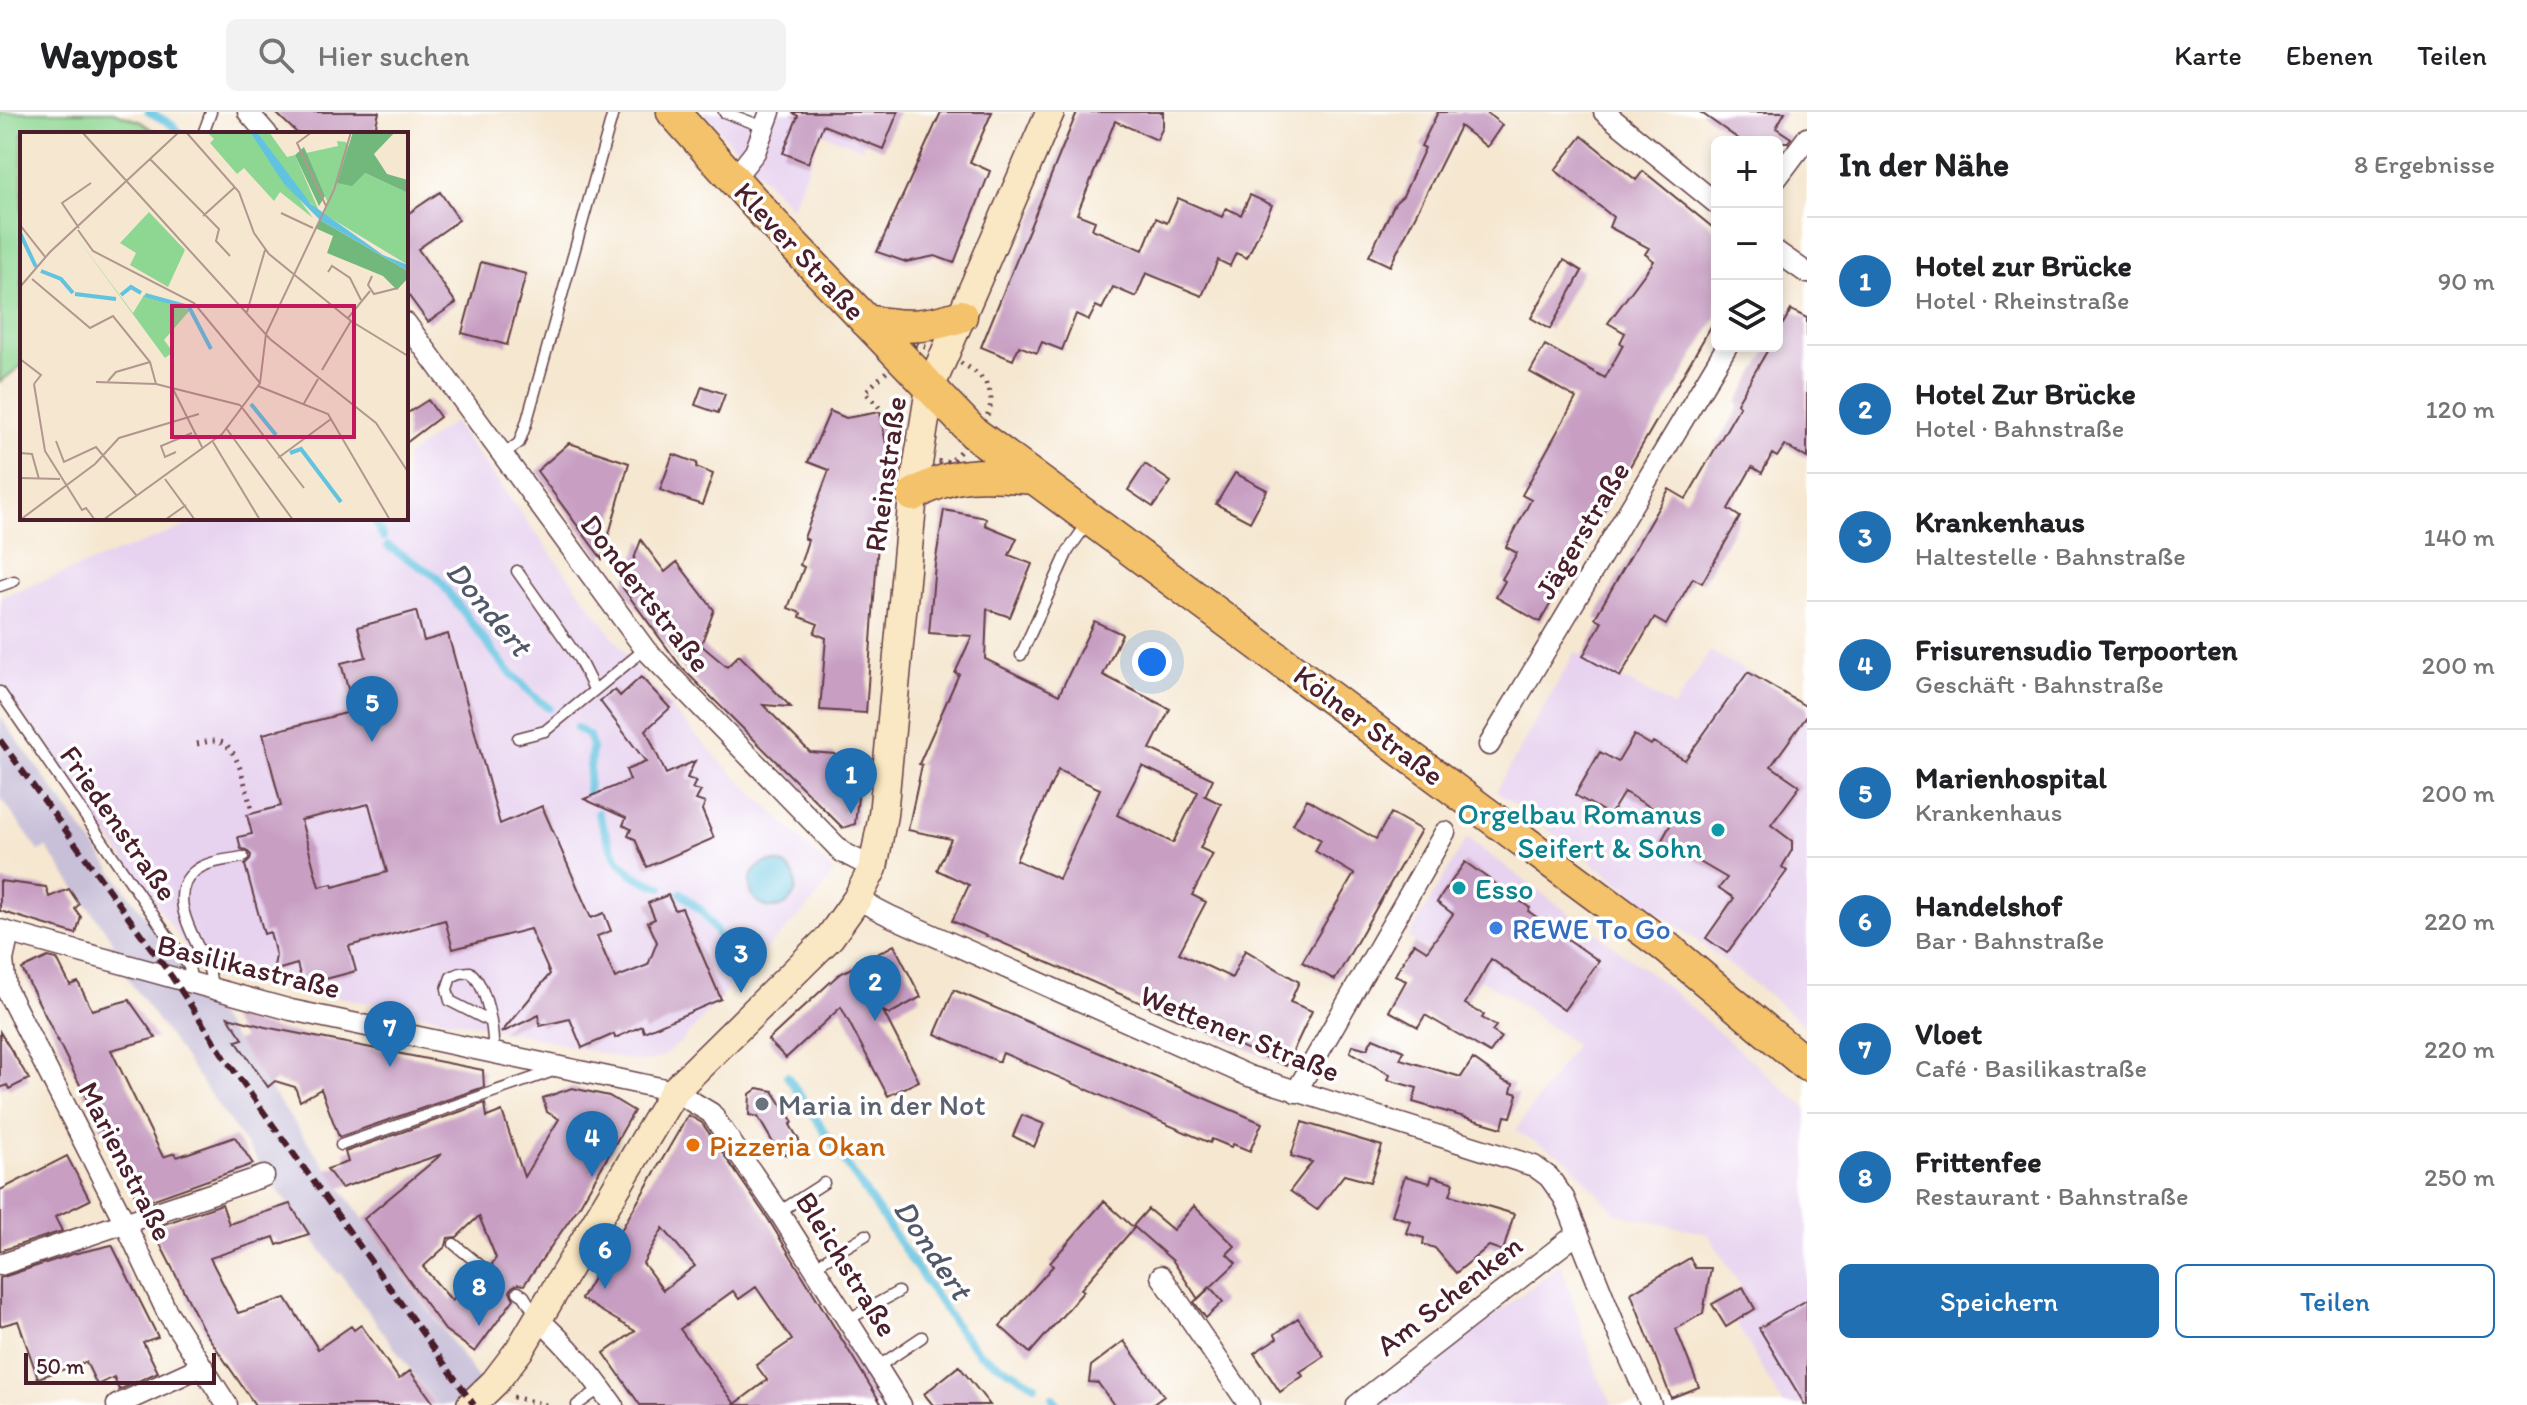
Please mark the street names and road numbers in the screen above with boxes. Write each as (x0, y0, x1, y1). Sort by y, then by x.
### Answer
street label: Klever Straße (726, 174, 874, 328)
street label: Rheinstraße (856, 394, 914, 554)
street label: Jägerstraße (1526, 454, 1638, 606)
street label: Dondertstraße (573, 507, 719, 679)
street label: Kölner Straße (1286, 656, 1452, 794)
street label: Friedenstraße (52, 738, 186, 908)
street label: Basilikastraße (154, 925, 344, 1007)
street label: Wettener Straße (1135, 976, 1345, 1090)
street label: Marienstraße (70, 1075, 182, 1247)
street label: Bleichstraße (788, 1185, 906, 1343)
street label: Am Schenken (1368, 1226, 1530, 1364)

